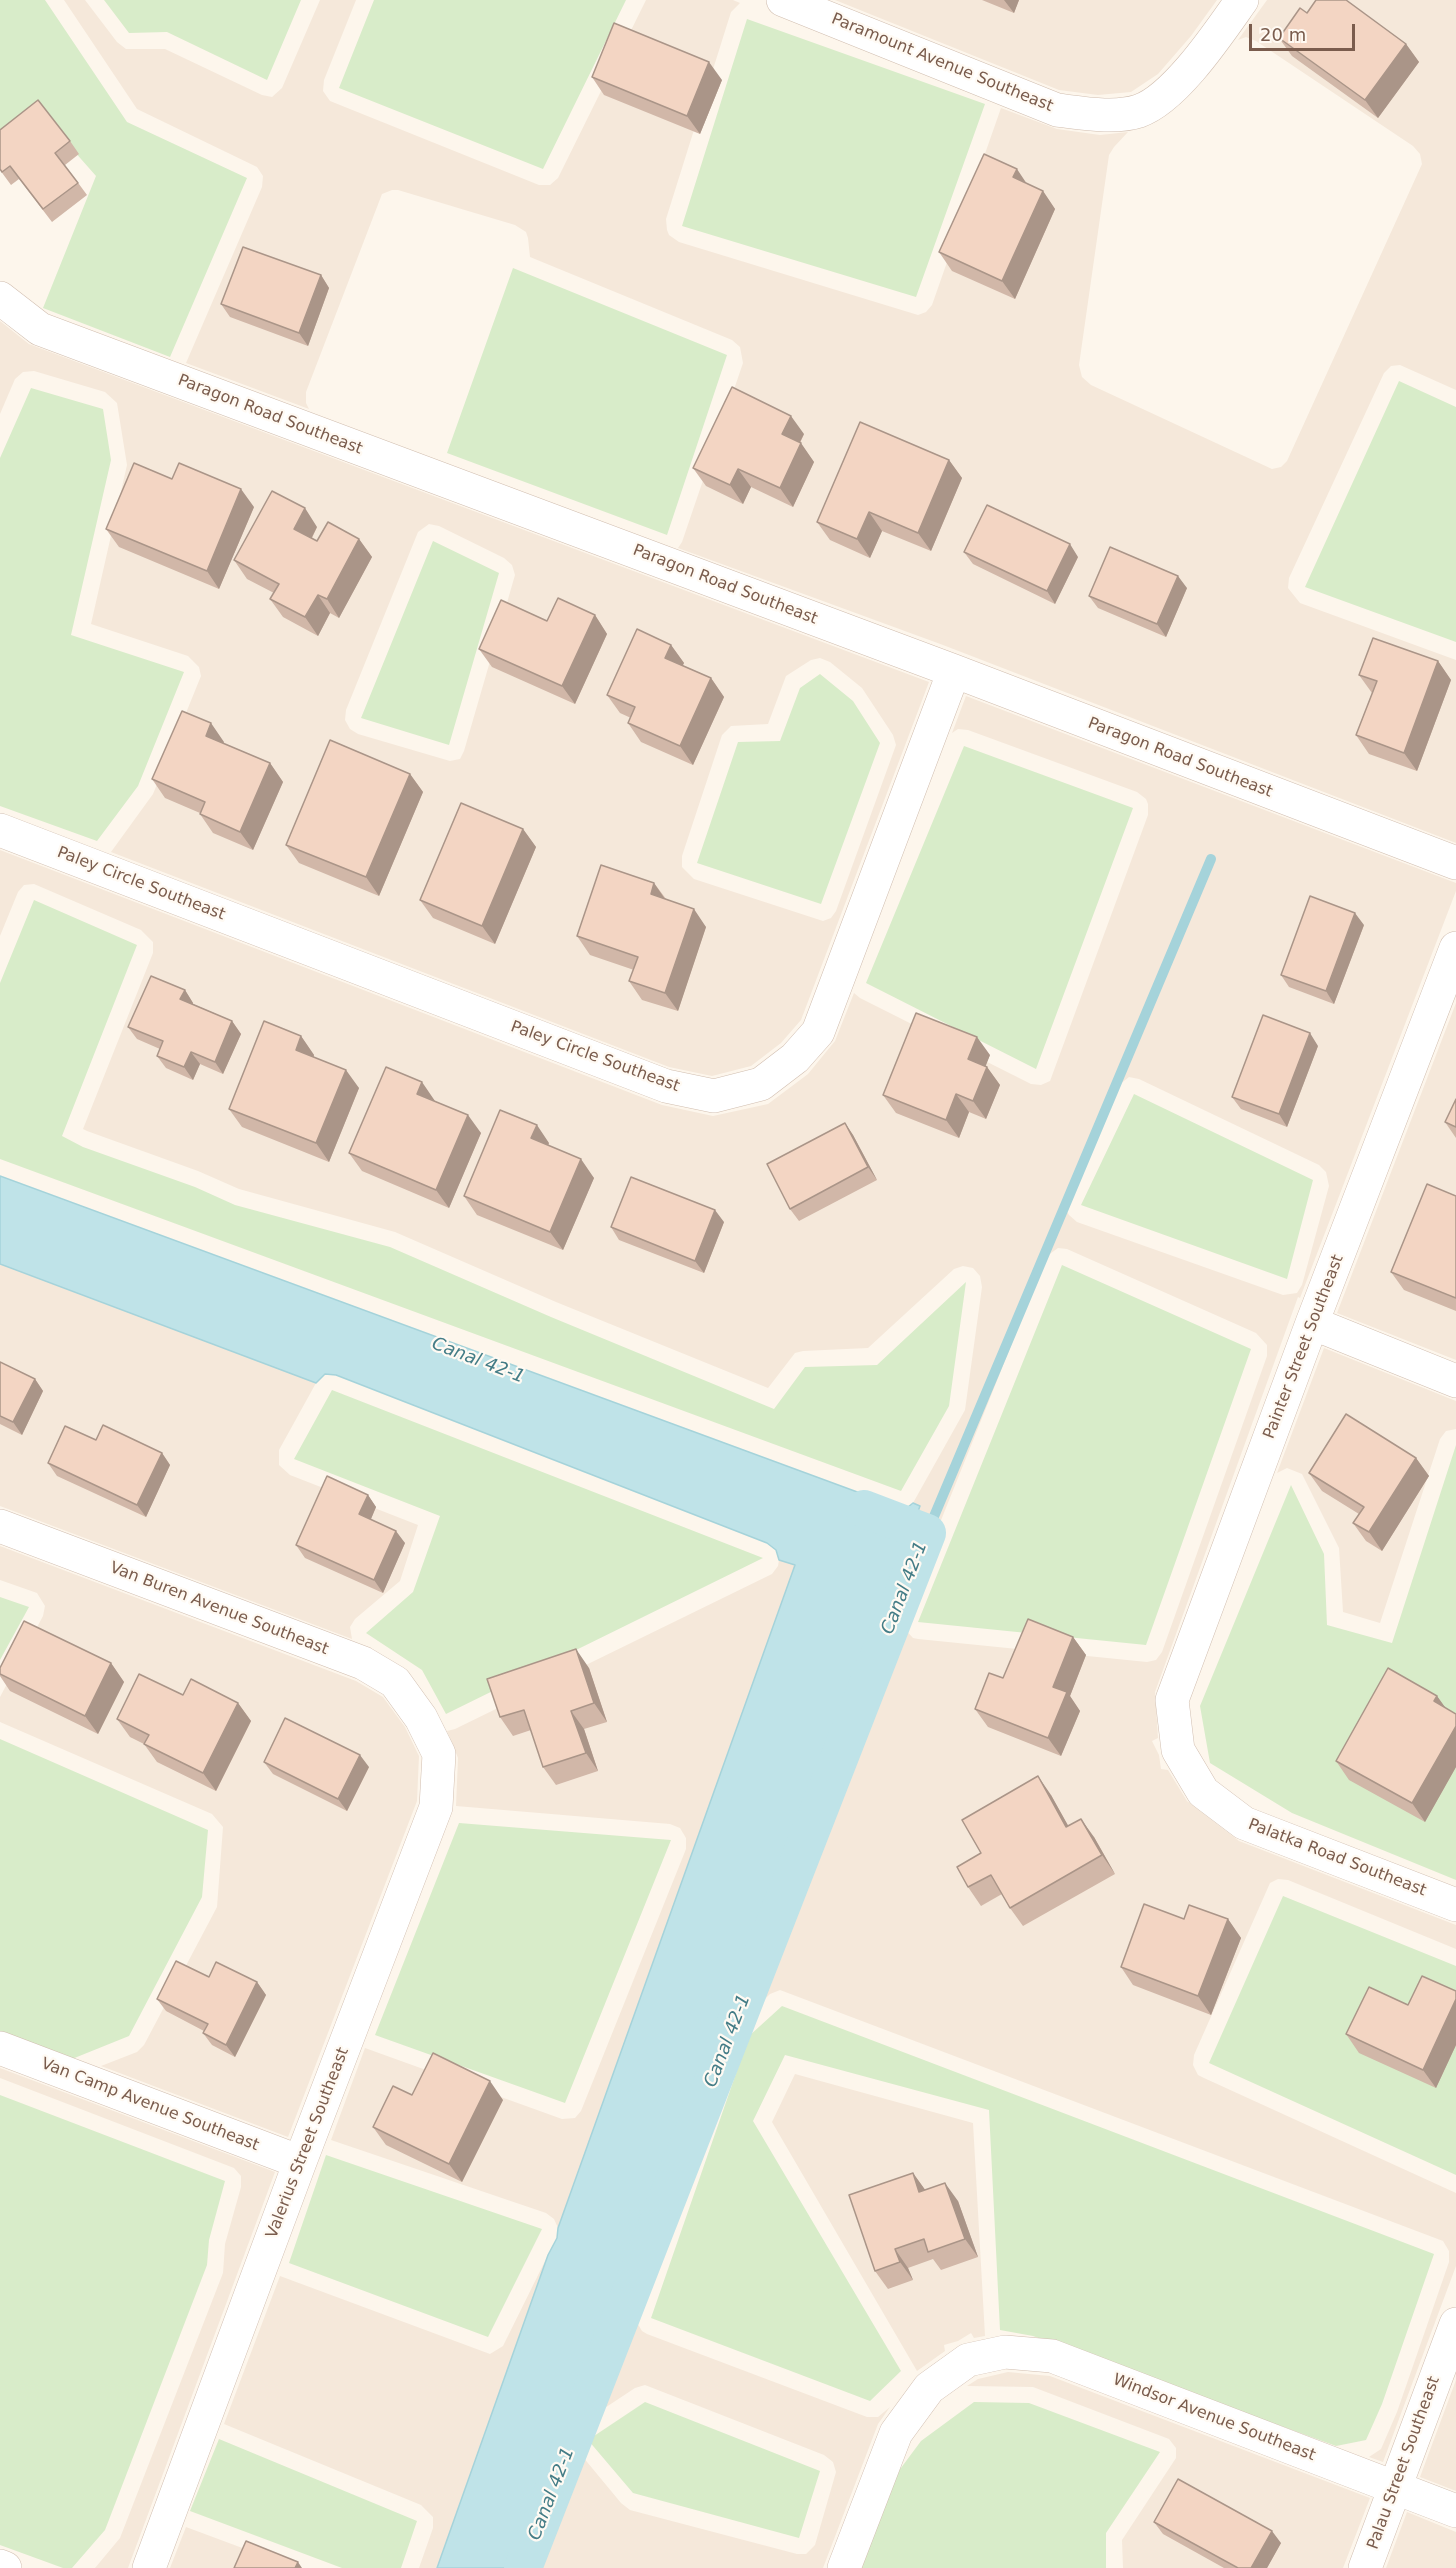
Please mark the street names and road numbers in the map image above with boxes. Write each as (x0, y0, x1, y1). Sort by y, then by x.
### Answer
street label: Paramount Avenue Southeast (828, 10, 1056, 116)
street label: Paragon Road Southeast (175, 371, 365, 459)
street label: Paragon Road Southeast (630, 541, 820, 629)
street label: Paragon Road Southeast (1085, 714, 1275, 802)
street label: Paley Circle Southeast (54, 843, 228, 925)
street label: Paley Circle Southeast (508, 1017, 682, 1097)
street label: Painter Street Southeast (1260, 1252, 1348, 1442)
street label: Van Buren Avenue Southeast (107, 1558, 331, 1660)
street label: Palatka Road Southeast (1245, 1815, 1429, 1901)
street label: Valerius Street Southeast (263, 2045, 353, 2241)
street label: Van Camp Avenue Southeast (38, 2054, 262, 2156)
street label: Windsor Avenue Southeast (1110, 2370, 1318, 2466)
street label: Palau Street Southeast (1364, 2374, 1444, 2552)

